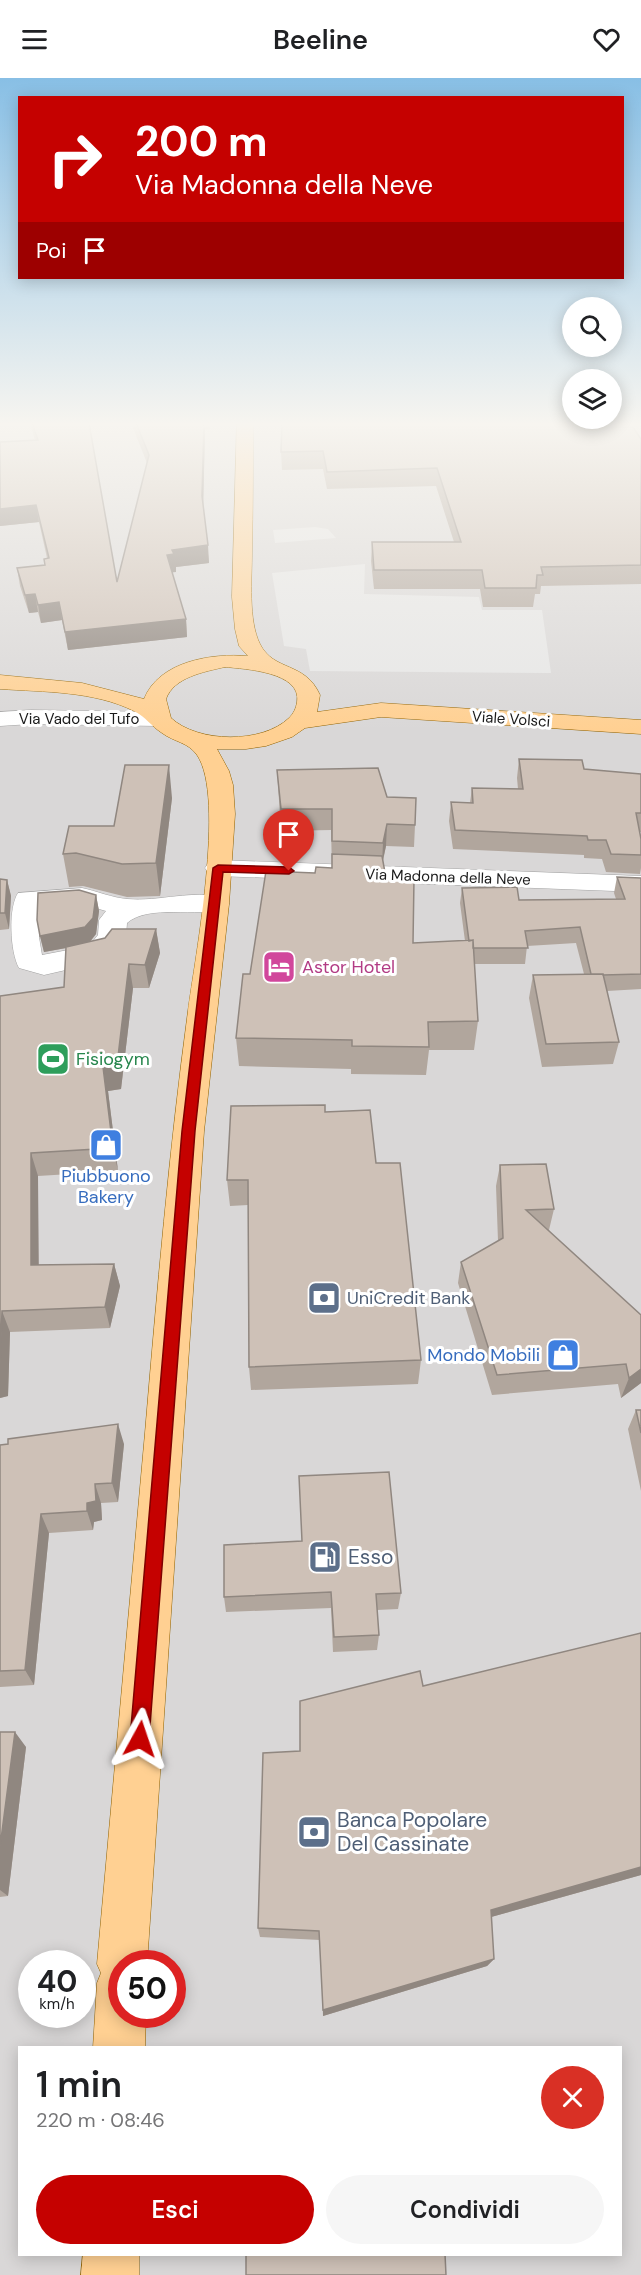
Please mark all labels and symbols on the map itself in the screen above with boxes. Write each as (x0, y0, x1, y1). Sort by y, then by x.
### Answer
street label: Viale Volsci (471, 706, 551, 732)
street label: Via Vado del Tufo (19, 709, 139, 729)
pin (263, 809, 314, 871)
street label: Via Madonna della Neve (365, 864, 531, 890)
hotel icon: Astor Hotel (261, 949, 297, 985)
place label: Astor Hotel (302, 955, 395, 979)
sports icon: Fisiogym (35, 1041, 71, 1077)
place label: Fisiogym (76, 1047, 150, 1071)
shop icon: Piubbuono Bakery (88, 1127, 124, 1163)
place label: Piubbuono Bakery (61, 1164, 151, 1209)
bank icon: UniCredit Bank (306, 1280, 342, 1316)
place label: UniCredit Bank (347, 1286, 470, 1310)
shop icon: Mondo Mobili (545, 1337, 581, 1373)
place label: Mondo Mobili (427, 1343, 540, 1367)
fuel station icon: Esso (307, 1539, 343, 1575)
place label: Esso (348, 1543, 393, 1571)
position arrow (108, 1707, 172, 1771)
place label: Banca Popolare Del Cassinate (337, 1806, 487, 1858)
bank icon: Banca Popolare Del Cassinate (296, 1814, 332, 1850)
speed limit sign: 50 (108, 1950, 186, 2028)

